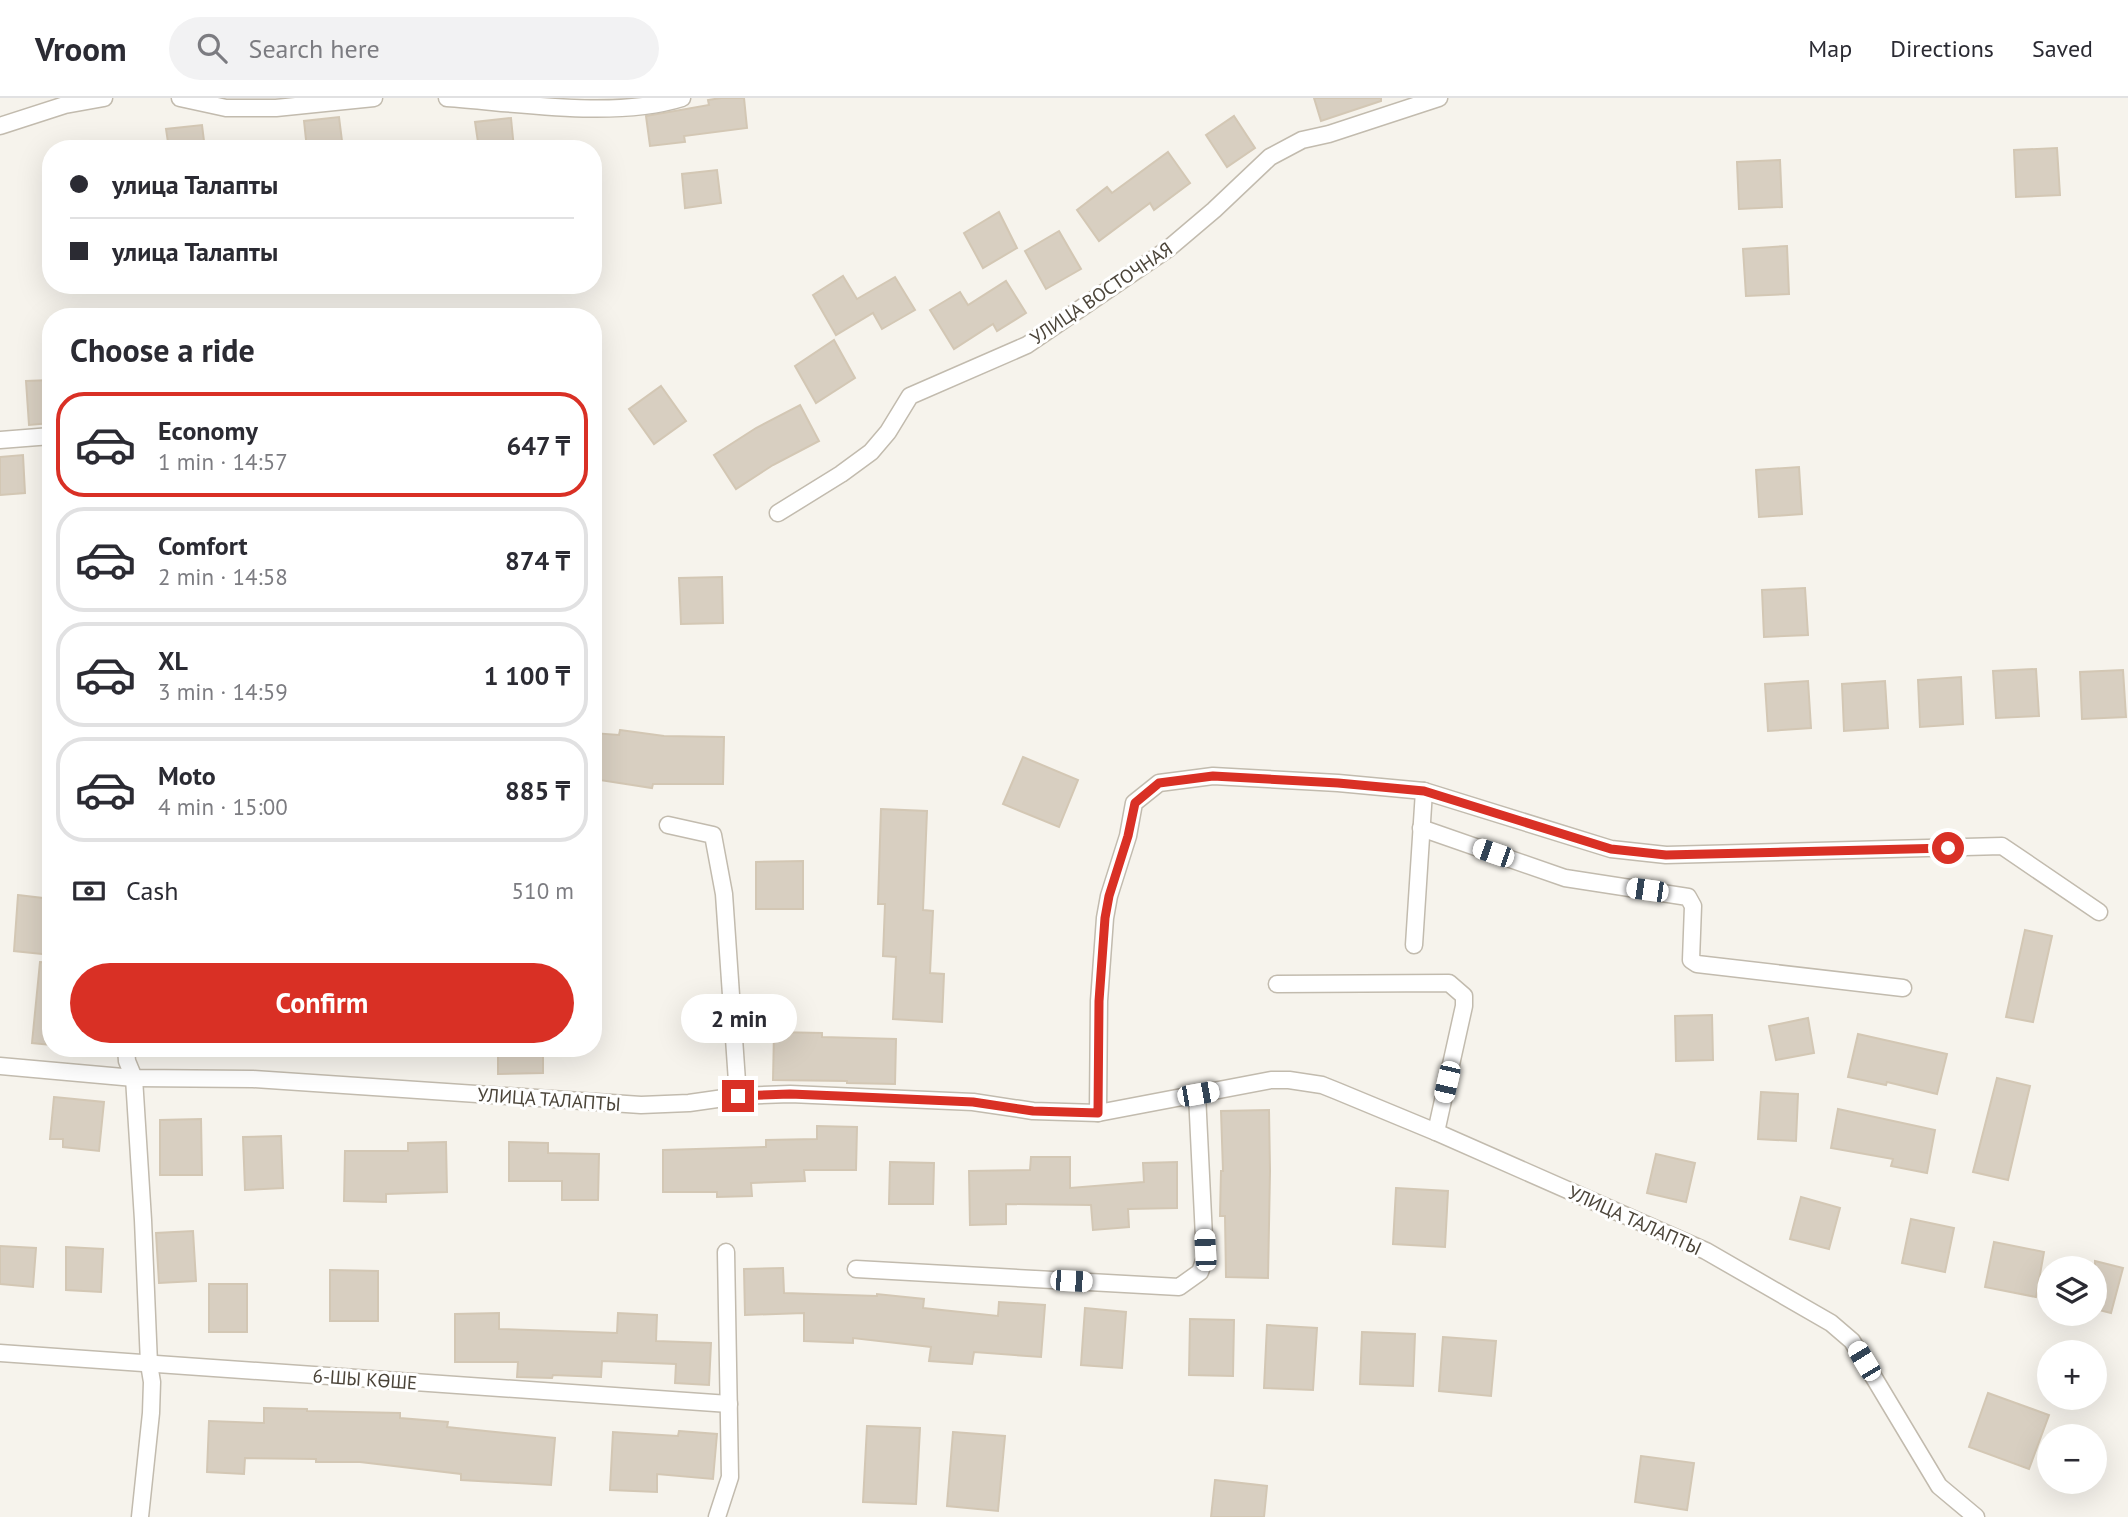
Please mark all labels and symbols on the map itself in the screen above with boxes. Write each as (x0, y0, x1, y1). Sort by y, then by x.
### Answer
street label: УЛИЦА ВОСТОЧНАЯ (1025, 236, 1177, 350)
route start (1932, 832, 1964, 864)
car (1470, 836, 1517, 870)
car (1625, 877, 1670, 903)
callout: 2 min (680, 995, 796, 1044)
car (1433, 1059, 1462, 1105)
route end (722, 1080, 754, 1112)
car (1176, 1080, 1221, 1108)
street label: УЛИЦА ТАЛАПТЫ (477, 1082, 621, 1116)
street label: УЛИЦА ТАЛАПТЫ (1565, 1180, 1705, 1260)
car (1194, 1228, 1217, 1272)
car (1050, 1269, 1093, 1293)
car (1845, 1338, 1884, 1384)
street label: 6-ШЫ КӨШЕ (312, 1363, 418, 1395)

